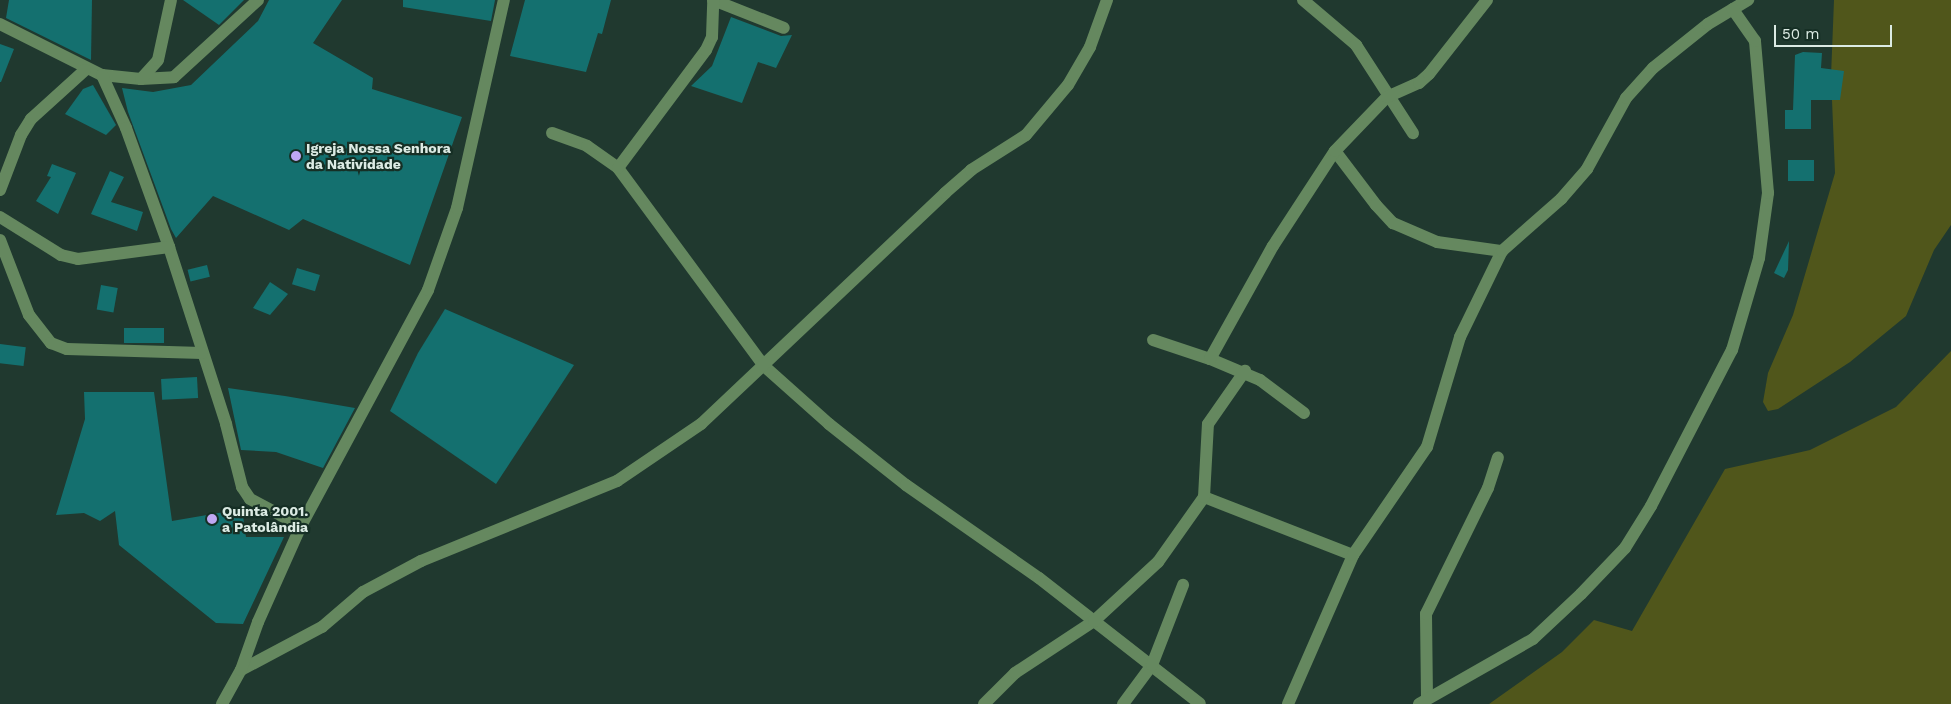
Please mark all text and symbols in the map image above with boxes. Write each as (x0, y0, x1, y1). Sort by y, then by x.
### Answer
scale bar (1776, 15, 1894, 47)
text: 50 m (1782, 25, 1819, 43)
place label: Igreja Nossa Senhora da Natividade (306, 140, 451, 172)
marker: Igreja Nossa Senhora da Natividade (290, 150, 302, 162)
place label: Quinta 2001. a Patolândia (222, 503, 309, 536)
marker: Quinta 2001. a Patolândia (206, 513, 218, 525)

